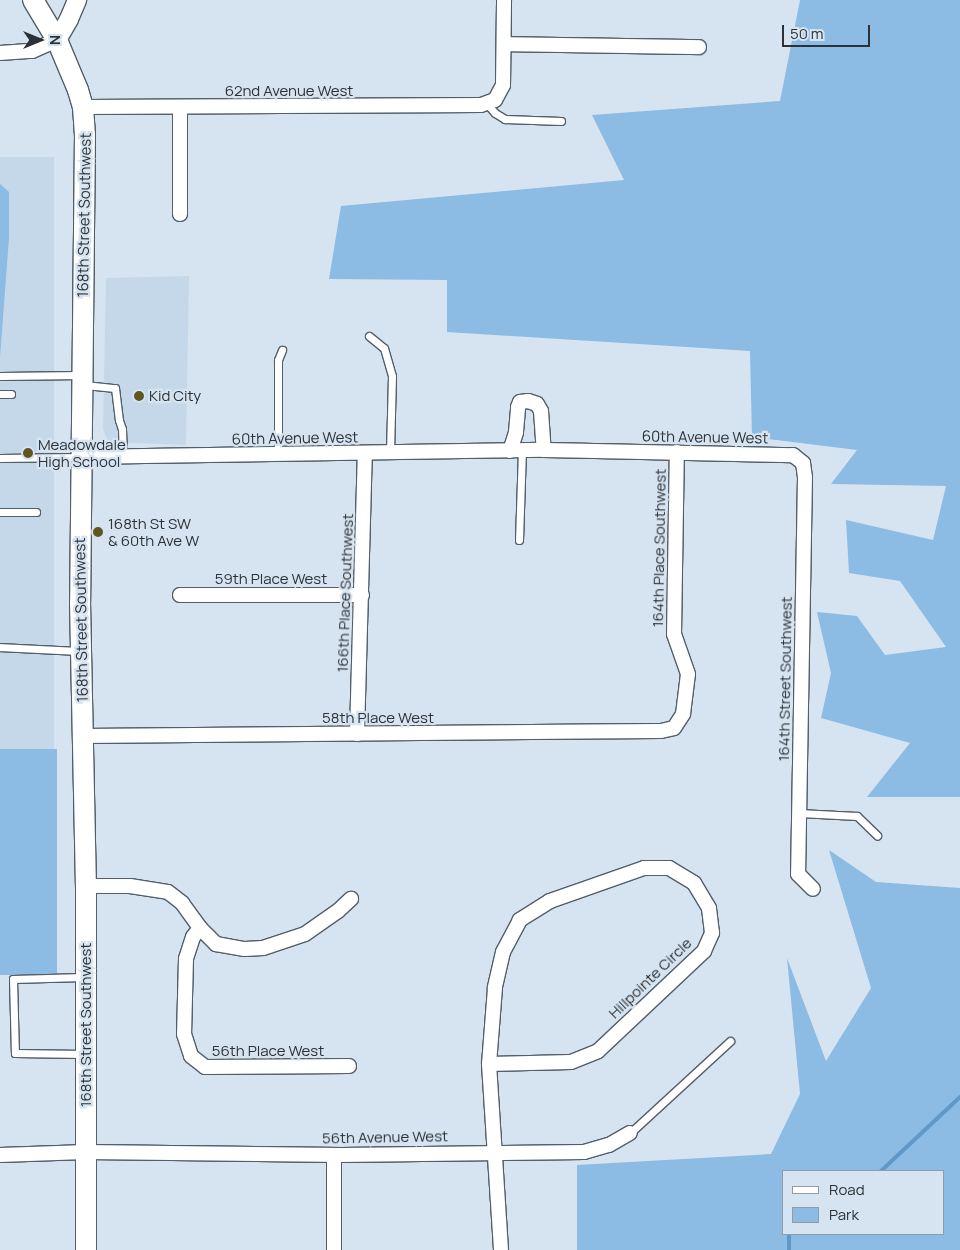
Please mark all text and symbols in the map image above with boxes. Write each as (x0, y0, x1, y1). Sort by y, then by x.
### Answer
north arrow (15, 15, 65, 65)
scale bar (785, 15, 872, 47)
text: 50 m (790, 23, 824, 44)
text: N (46, 35, 65, 45)
street label: 62nd Avenue West (225, 82, 353, 100)
street label: 168th Street Southwest (74, 133, 94, 297)
place label: Kid City (149, 387, 201, 405)
marker: Kid City (133, 390, 145, 402)
street label: 60th Avenue West (642, 427, 768, 447)
street label: 60th Avenue West (232, 428, 358, 448)
place label: Meadowdale High School (38, 435, 126, 470)
marker: Meadowdale High School (22, 447, 34, 459)
street label: 164th Place Southwest (649, 469, 669, 627)
street label: 166th Place Southwest (333, 513, 357, 673)
place label: 168th St SW & 60th Ave W (108, 514, 199, 549)
marker: 168th St SW & 60th Ave W (92, 526, 104, 538)
street label: 168th Street Southwest (71, 538, 91, 702)
street label: 59th Place West (215, 570, 327, 588)
street label: 164th Street Southwest (775, 596, 795, 762)
street label: 58th Place West (322, 709, 434, 727)
street label: Hillpointe Circle (605, 934, 695, 1022)
street label: 168th Street Southwest (77, 943, 95, 1107)
street label: 56th Place West (212, 1042, 324, 1060)
street label: 56th Avenue West (322, 1127, 448, 1147)
legend (782, 1170, 945, 1235)
text: Road (829, 1179, 865, 1200)
text: Park (829, 1204, 859, 1225)

